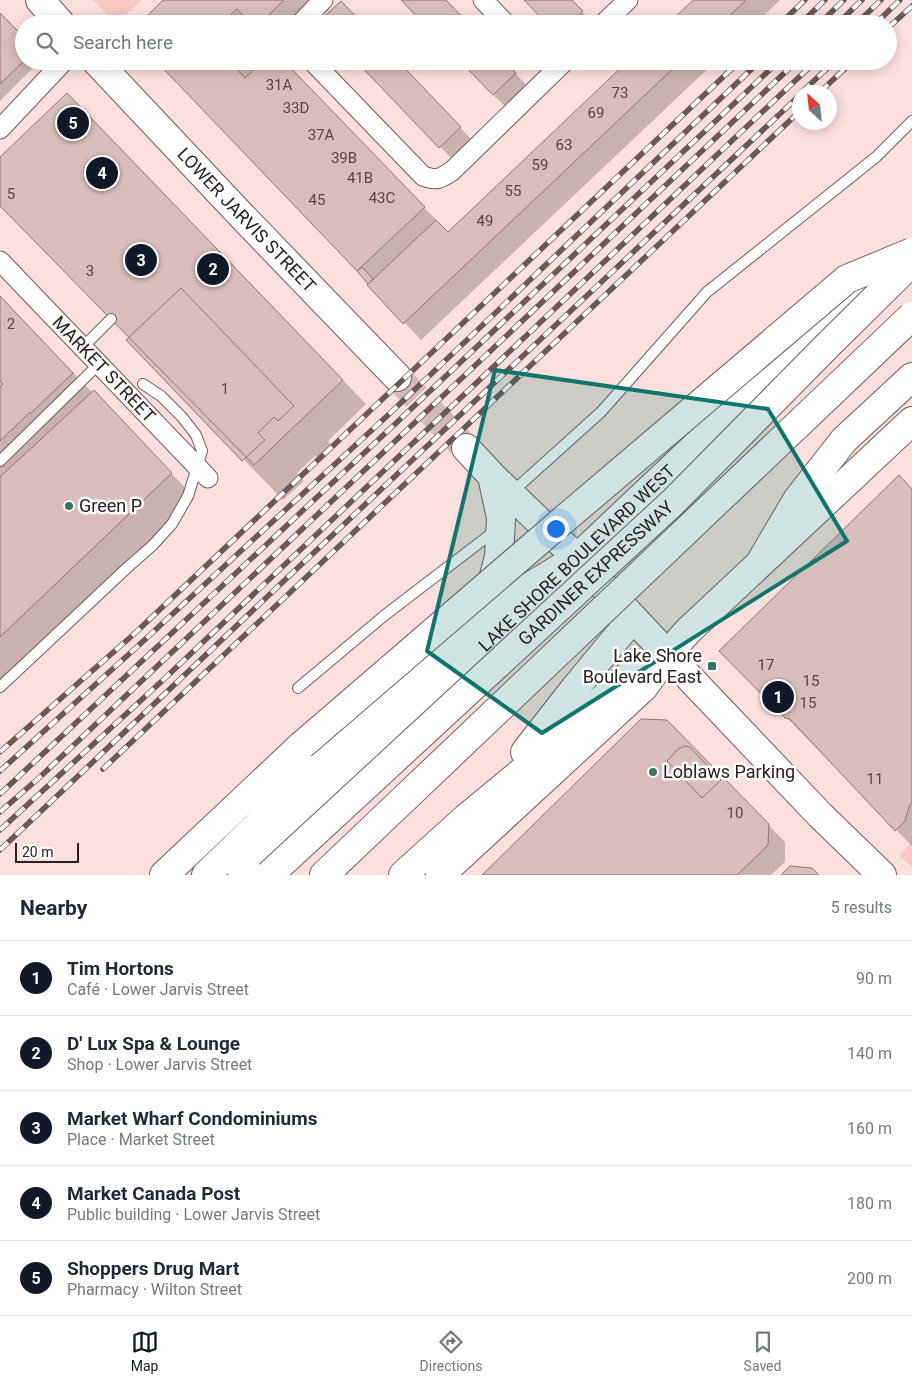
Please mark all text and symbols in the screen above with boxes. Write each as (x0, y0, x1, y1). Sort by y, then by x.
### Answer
search box (15, 15, 897, 70)
icon: search (33, 29, 61, 57)
text: Search here (73, 31, 173, 54)
house number: 31A (266, 76, 293, 94)
house number: 73 (612, 84, 628, 102)
north arrow (792, 85, 837, 130)
house number: 33D (283, 99, 309, 117)
pin: 5 (57, 104, 89, 142)
house number: 69 (588, 104, 604, 122)
house number: 37A (308, 126, 335, 144)
house number: 63 (556, 136, 572, 154)
street label: LOWER JARVIS STREET (173, 143, 321, 296)
house number: 39B (331, 149, 357, 167)
pin: 4 (86, 154, 118, 192)
house number: 59 (532, 156, 548, 174)
house number: 41B (347, 169, 373, 187)
house number: 55 (505, 182, 521, 200)
house number: 5 (7, 185, 15, 203)
house number: 43C (369, 189, 396, 207)
house number: 45 (309, 191, 325, 209)
house number: 49 (477, 212, 493, 230)
pin: 3 (125, 241, 157, 279)
pin: 2 (197, 250, 229, 288)
house number: 3 (86, 262, 94, 280)
street label: MARKET STREET (48, 311, 160, 427)
house number: 2 (7, 315, 15, 333)
house number: 1 (221, 380, 229, 398)
street label: LAKE SHORE BOULEVARD WEST (474, 460, 679, 656)
place label: Green P (79, 495, 142, 516)
street label: GARDINER EXPRESSWAY (514, 496, 678, 649)
marker: Green P (63, 500, 75, 512)
your location (543, 516, 569, 542)
place label: Lake Shore Boulevard East (583, 645, 702, 687)
house number: 17 (758, 656, 774, 674)
marker: Lake Shore Boulevard East (706, 660, 718, 672)
house number: 15 (803, 672, 819, 690)
pin: 1 (762, 678, 794, 716)
house number: 15 (800, 694, 816, 712)
place label: Loblaws Parking (663, 761, 795, 782)
marker: Loblaws Parking (647, 766, 659, 778)
house number: 11 (867, 770, 883, 788)
house number: 10 (727, 804, 743, 822)
scale bar (15, 840, 79, 863)
text: 20 m (22, 844, 54, 860)
text: Nearby (20, 896, 87, 920)
text: 5 results (831, 898, 892, 917)
text: Tim Hortons (67, 957, 174, 980)
text: 1 (31, 969, 41, 988)
text: 90 m (856, 969, 892, 988)
text: Café · Lower Jarvis Street (67, 980, 249, 999)
text: D' Lux Spa & Lounge (67, 1032, 240, 1055)
text: 2 (31, 1044, 41, 1063)
text: 140 m (847, 1044, 892, 1063)
text: Shop · Lower Jarvis Street (67, 1055, 252, 1074)
text: Market Wharf Condominiums (67, 1107, 317, 1130)
text: 3 (31, 1119, 41, 1138)
text: 160 m (847, 1119, 892, 1138)
text: Place · Market Street (67, 1130, 215, 1149)
text: Market Canada Post (67, 1182, 240, 1205)
text: 4 (31, 1194, 41, 1213)
text: 180 m (847, 1194, 892, 1213)
text: Public building · Lower Jarvis Street (67, 1205, 320, 1224)
text: Shoppers Drug Mart (67, 1257, 239, 1280)
text: 5 (31, 1269, 41, 1288)
text: 200 m (847, 1269, 892, 1288)
text: Pharmacy · Wilton Street (67, 1280, 242, 1299)
tab: Map (131, 1328, 159, 1374)
tab: Directions (420, 1328, 483, 1374)
tab: Saved (744, 1328, 781, 1374)

